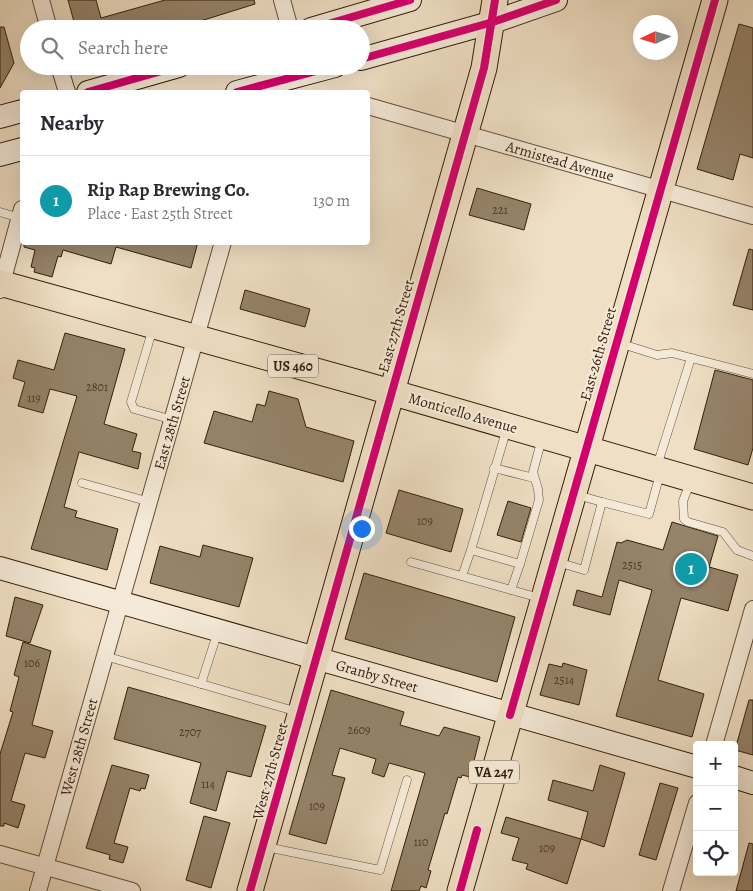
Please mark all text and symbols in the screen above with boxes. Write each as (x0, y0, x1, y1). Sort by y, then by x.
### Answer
north arrow (633, 15, 678, 60)
search box (20, 20, 370, 75)
icon: search (38, 34, 66, 62)
text: Search here (78, 35, 168, 61)
text: Nearby (40, 109, 103, 137)
street label: Armistead Avenue (503, 136, 617, 186)
text: Rip Rap Brewing Co. (87, 177, 250, 203)
text: 1 (53, 190, 59, 212)
text: 130 m (313, 190, 350, 212)
house number: 221 (492, 202, 508, 218)
text: Place · East 25th Street (87, 203, 233, 225)
street label: East 27th Street (373, 277, 419, 375)
street label: East 26th Street (575, 305, 621, 403)
road number: US 460 (268, 354, 318, 378)
street label: East 28th Street (149, 374, 195, 472)
house number: 2801 (86, 379, 108, 395)
street label: Monticello Avenue (406, 388, 520, 438)
house number: 119 (27, 390, 41, 406)
house number: 109 (417, 513, 433, 529)
your location (349, 516, 375, 542)
pin: 1 (675, 550, 707, 588)
house number: 2515 (622, 557, 642, 573)
house number: 106 (24, 655, 40, 671)
street label: Granby Street (334, 655, 420, 697)
house number: 2514 (554, 672, 575, 688)
street label: West 28th Street (55, 696, 103, 799)
street label: West 27th Street (247, 720, 293, 823)
house number: 2609 (347, 722, 371, 738)
house number: 2707 (179, 724, 202, 740)
map controls (693, 741, 738, 876)
button: + (693, 741, 738, 786)
road number: VA 247 (469, 760, 519, 784)
house number: 114 (201, 776, 215, 792)
button: − (693, 786, 738, 831)
house number: 109 (309, 798, 325, 814)
button: locate (693, 831, 738, 876)
house number: 110 (414, 834, 428, 850)
house number: 109 (539, 840, 555, 856)

